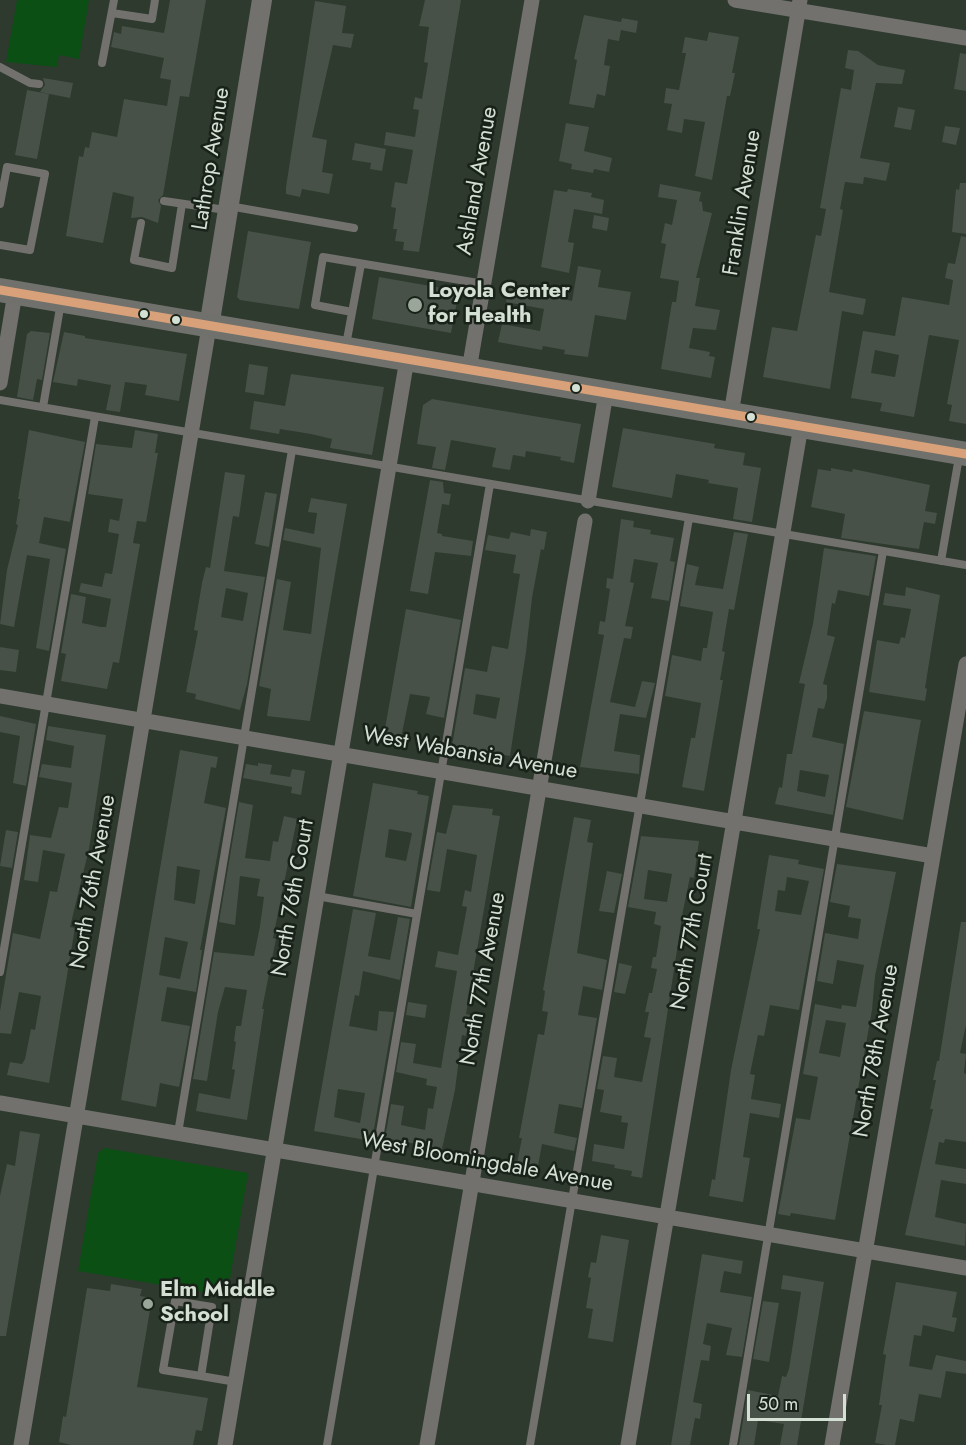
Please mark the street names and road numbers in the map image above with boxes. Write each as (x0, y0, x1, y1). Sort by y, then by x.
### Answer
street label: Lathrop Avenue (188, 86, 236, 232)
street label: Ashland Avenue (452, 105, 504, 257)
street label: Franklin Avenue (718, 128, 768, 278)
street label: West Wabansia Avenue (361, 722, 579, 786)
street label: North 76th Avenue (66, 793, 122, 971)
street label: North 76th Court (267, 817, 321, 979)
street label: North 77th Court (666, 852, 720, 1012)
street label: North 77th Avenue (456, 890, 512, 1068)
street label: North 78th Avenue (849, 962, 905, 1140)
street label: West Bloomingdale Avenue (359, 1128, 615, 1198)

